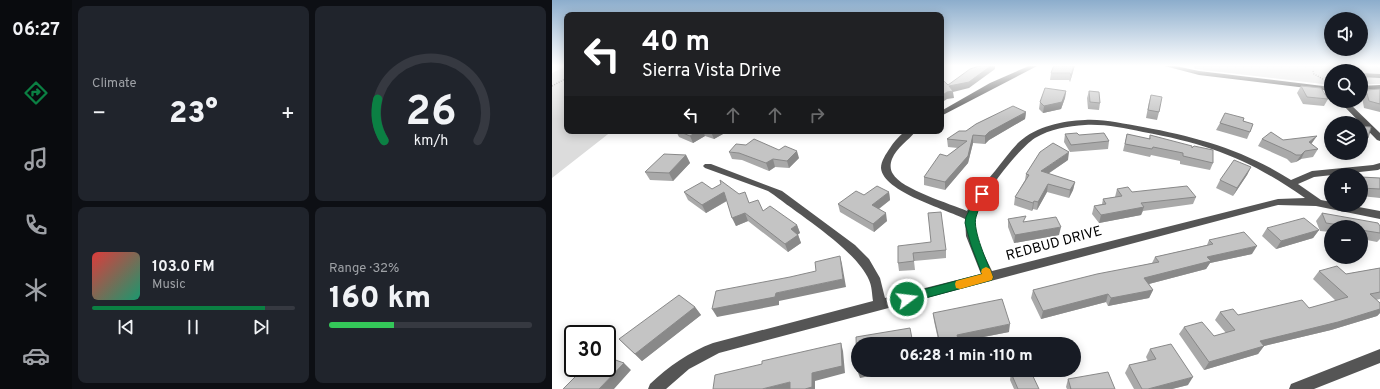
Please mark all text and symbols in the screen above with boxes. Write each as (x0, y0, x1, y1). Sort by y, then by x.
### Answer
map controls (1324, 12, 1368, 264)
button: sound (1324, 12, 1368, 56)
text: 06:27 (12, 19, 60, 42)
text: 40 m (642, 25, 710, 61)
icon: left (576, 28, 628, 80)
text: Sierra Vista Drive (642, 60, 781, 83)
button: search (1324, 64, 1368, 108)
text: Climate (92, 76, 137, 92)
icon: directions (22, 79, 50, 107)
text: 26 (405, 87, 456, 140)
text: 23° (169, 96, 218, 133)
text: − (92, 101, 106, 128)
text: + (281, 101, 295, 128)
icon: left (680, 104, 702, 126)
icon: ahead (722, 104, 744, 126)
icon: ahead (764, 104, 786, 126)
icon: right (806, 104, 828, 126)
button: layers (1324, 116, 1368, 160)
text: km/h (413, 132, 448, 150)
icon: music (22, 145, 50, 173)
button: + (1324, 168, 1368, 212)
pin (965, 177, 999, 211)
icon: arrive (971, 183, 993, 205)
icon: phone (22, 211, 50, 239)
button: − (1324, 220, 1368, 264)
street label: REDBUD DRIVE (1004, 223, 1104, 265)
text: 103.0 FM (152, 258, 215, 277)
text: Range · 32% (329, 261, 399, 277)
icon: climate (22, 276, 50, 304)
text: Music (152, 277, 186, 293)
position arrow (886, 278, 928, 320)
text: 160 km (329, 281, 431, 318)
icon: previous (115, 316, 137, 338)
icon: pause (182, 316, 204, 338)
icon: next (250, 316, 272, 338)
speed limit sign: 30 (564, 325, 616, 377)
icon: car (22, 342, 50, 370)
text: 06:28 · 1 min · 110 m (900, 347, 1032, 366)

